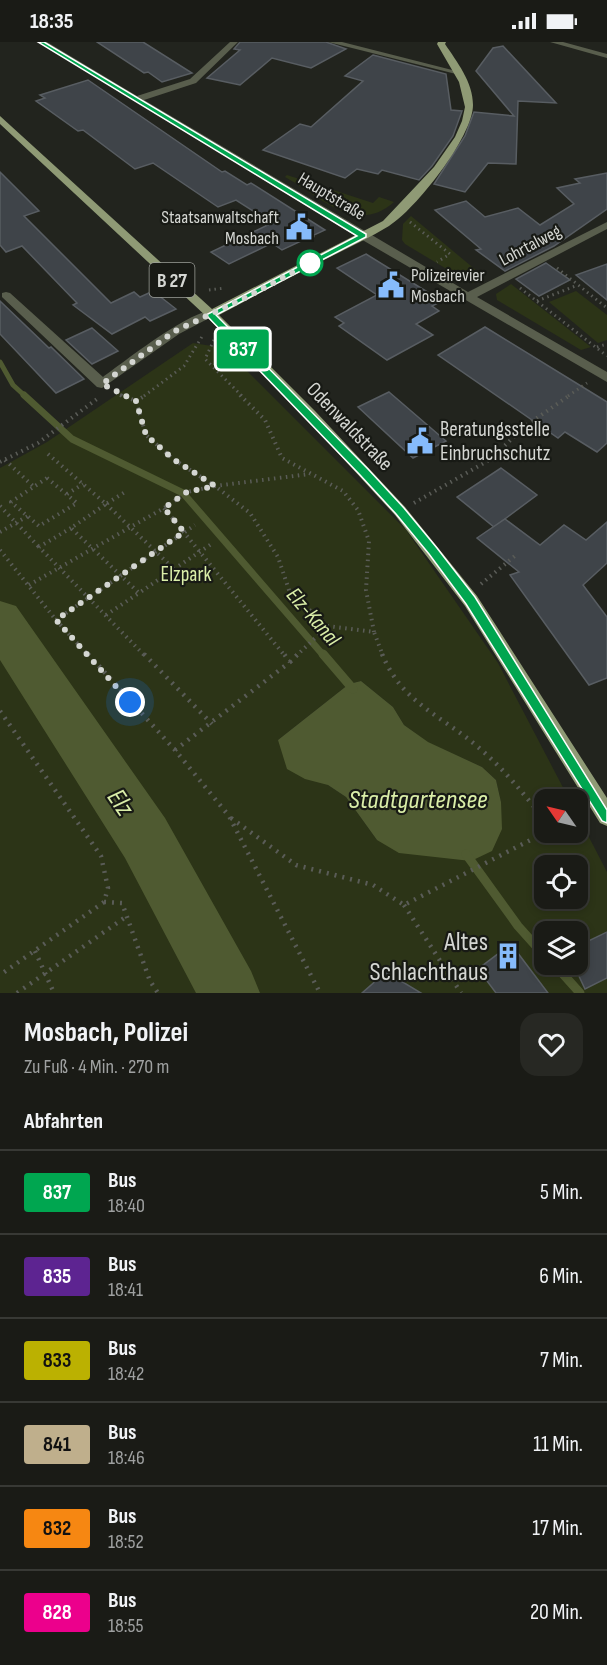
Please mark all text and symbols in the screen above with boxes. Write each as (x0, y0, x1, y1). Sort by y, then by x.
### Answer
text: 18:35 (30, 8, 73, 35)
street label: Hauptstraße (294, 168, 369, 225)
place label: Staatsanwaltschaft Mosbach (161, 207, 280, 249)
public building icon: Staatsanwaltschaft Mosbach (284, 212, 314, 242)
street label: Lohrtalweg (496, 220, 565, 270)
unlabelled marker (297, 250, 323, 276)
road number: B 27 (150, 263, 195, 297)
place label: Polizeirevier Mosbach (411, 265, 485, 307)
public building icon: Polizeirevier Mosbach (376, 270, 406, 300)
line badge: 837 (208, 330, 278, 368)
text: 837 (229, 337, 257, 362)
street label: Odenwaldstraße (301, 377, 398, 476)
place label: Beratungsstelle Einbruchschutz (440, 417, 551, 466)
public building icon: Beratungsstelle Einbruchschutz (405, 426, 435, 456)
park label: Elzpark (161, 562, 211, 587)
water label: Elz-Kanal (280, 582, 346, 653)
your location (115, 687, 145, 717)
water label: Elz (100, 783, 141, 823)
water label: Stadtgartensee (348, 784, 488, 816)
north arrow (534, 789, 588, 843)
map controls (534, 789, 588, 975)
button: locate (534, 855, 588, 909)
button: layers (534, 921, 588, 975)
place label: Altes Schlachthaus (370, 927, 488, 988)
building icon: Altes Schlachthaus (493, 941, 523, 971)
button: heart (520, 1013, 583, 1076)
text: Mosbach, Polizei (24, 1016, 188, 1049)
text: Zu Fuß · 4 Min. · 270 m (24, 1055, 169, 1079)
text: Abfahrten (24, 1108, 103, 1135)
text: Bus (108, 1167, 137, 1194)
text: 5 Min. (540, 1179, 583, 1206)
text: 837 (43, 1180, 71, 1205)
text: 18:40 (108, 1194, 145, 1218)
text: Bus (108, 1251, 137, 1278)
text: 6 Min. (539, 1263, 583, 1290)
text: 835 (43, 1264, 71, 1289)
text: 18:41 (108, 1278, 143, 1302)
text: Bus (108, 1335, 137, 1362)
text: 7 Min. (540, 1347, 583, 1374)
text: 833 (43, 1348, 71, 1373)
text: 18:42 (108, 1362, 144, 1386)
text: Bus (108, 1419, 137, 1446)
text: 11 Min. (533, 1431, 583, 1458)
text: 841 (43, 1432, 71, 1457)
text: 18:46 (108, 1446, 145, 1470)
text: Bus (108, 1503, 137, 1530)
text: 17 Min. (532, 1515, 583, 1542)
text: 832 (43, 1516, 71, 1541)
text: 18:52 (108, 1530, 144, 1554)
text: Bus (108, 1587, 137, 1614)
text: 20 Min. (530, 1599, 583, 1626)
text: 828 (42, 1600, 72, 1625)
text: 18:55 (108, 1614, 144, 1638)

